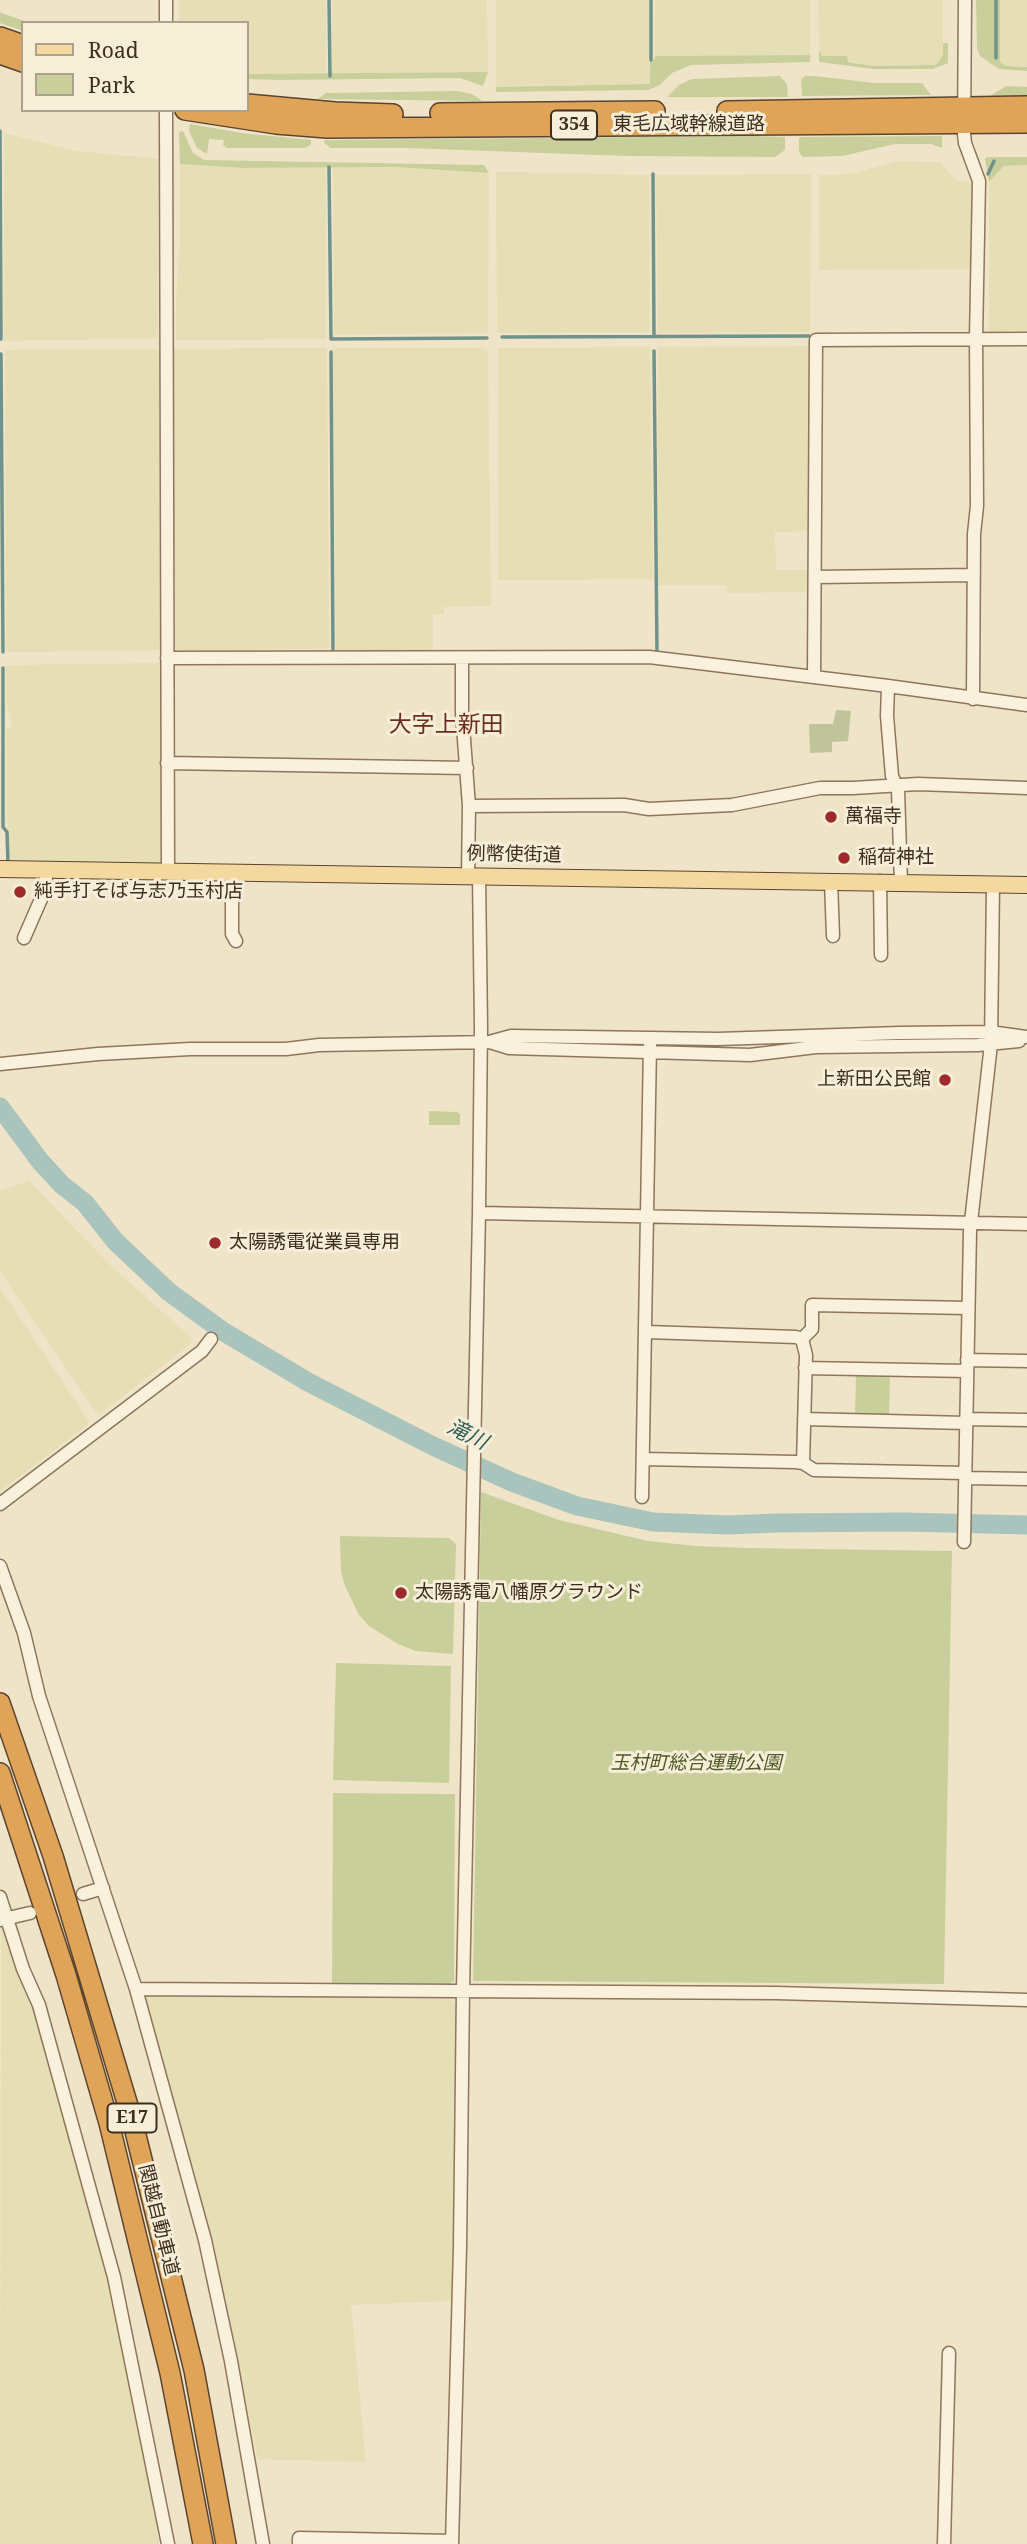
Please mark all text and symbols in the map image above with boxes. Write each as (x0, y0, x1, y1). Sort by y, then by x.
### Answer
legend (21, 21, 248, 112)
text: Road (88, 36, 139, 64)
text: Park (88, 71, 135, 99)
road number: 354 (551, 110, 597, 140)
street label: 東毛広域幹線道路 (613, 114, 765, 136)
district label: 大字上新田 (389, 711, 503, 739)
place label: 萬福寺 (845, 806, 902, 828)
marker: 萬福寺 (823, 809, 839, 825)
street label: 例幣使街道 (466, 843, 562, 867)
place label: 稲荷神社 (858, 847, 934, 869)
marker: 稲荷神社 (836, 850, 852, 866)
place label: 純手打そば与志乃玉村店 (34, 881, 243, 903)
marker: 純手打そば与志乃玉村店 (12, 884, 28, 900)
place label: 上新田公民館 (817, 1069, 931, 1091)
marker: 上新田公民館 (937, 1072, 953, 1088)
place label: 太陽誘電従業員専用 (229, 1232, 400, 1254)
marker: 太陽誘電従業員専用 (207, 1235, 223, 1251)
water label: 滝川 (443, 1414, 491, 1456)
place label: 太陽誘電八幡原グラウンド (415, 1582, 643, 1604)
marker: 太陽誘電八幡原グラウンド (393, 1585, 409, 1601)
park label: 玉村町総合運動公園 (611, 1753, 781, 1775)
road number: E17 (108, 2104, 156, 2132)
street label: 関越自動車道 (133, 2162, 183, 2278)

